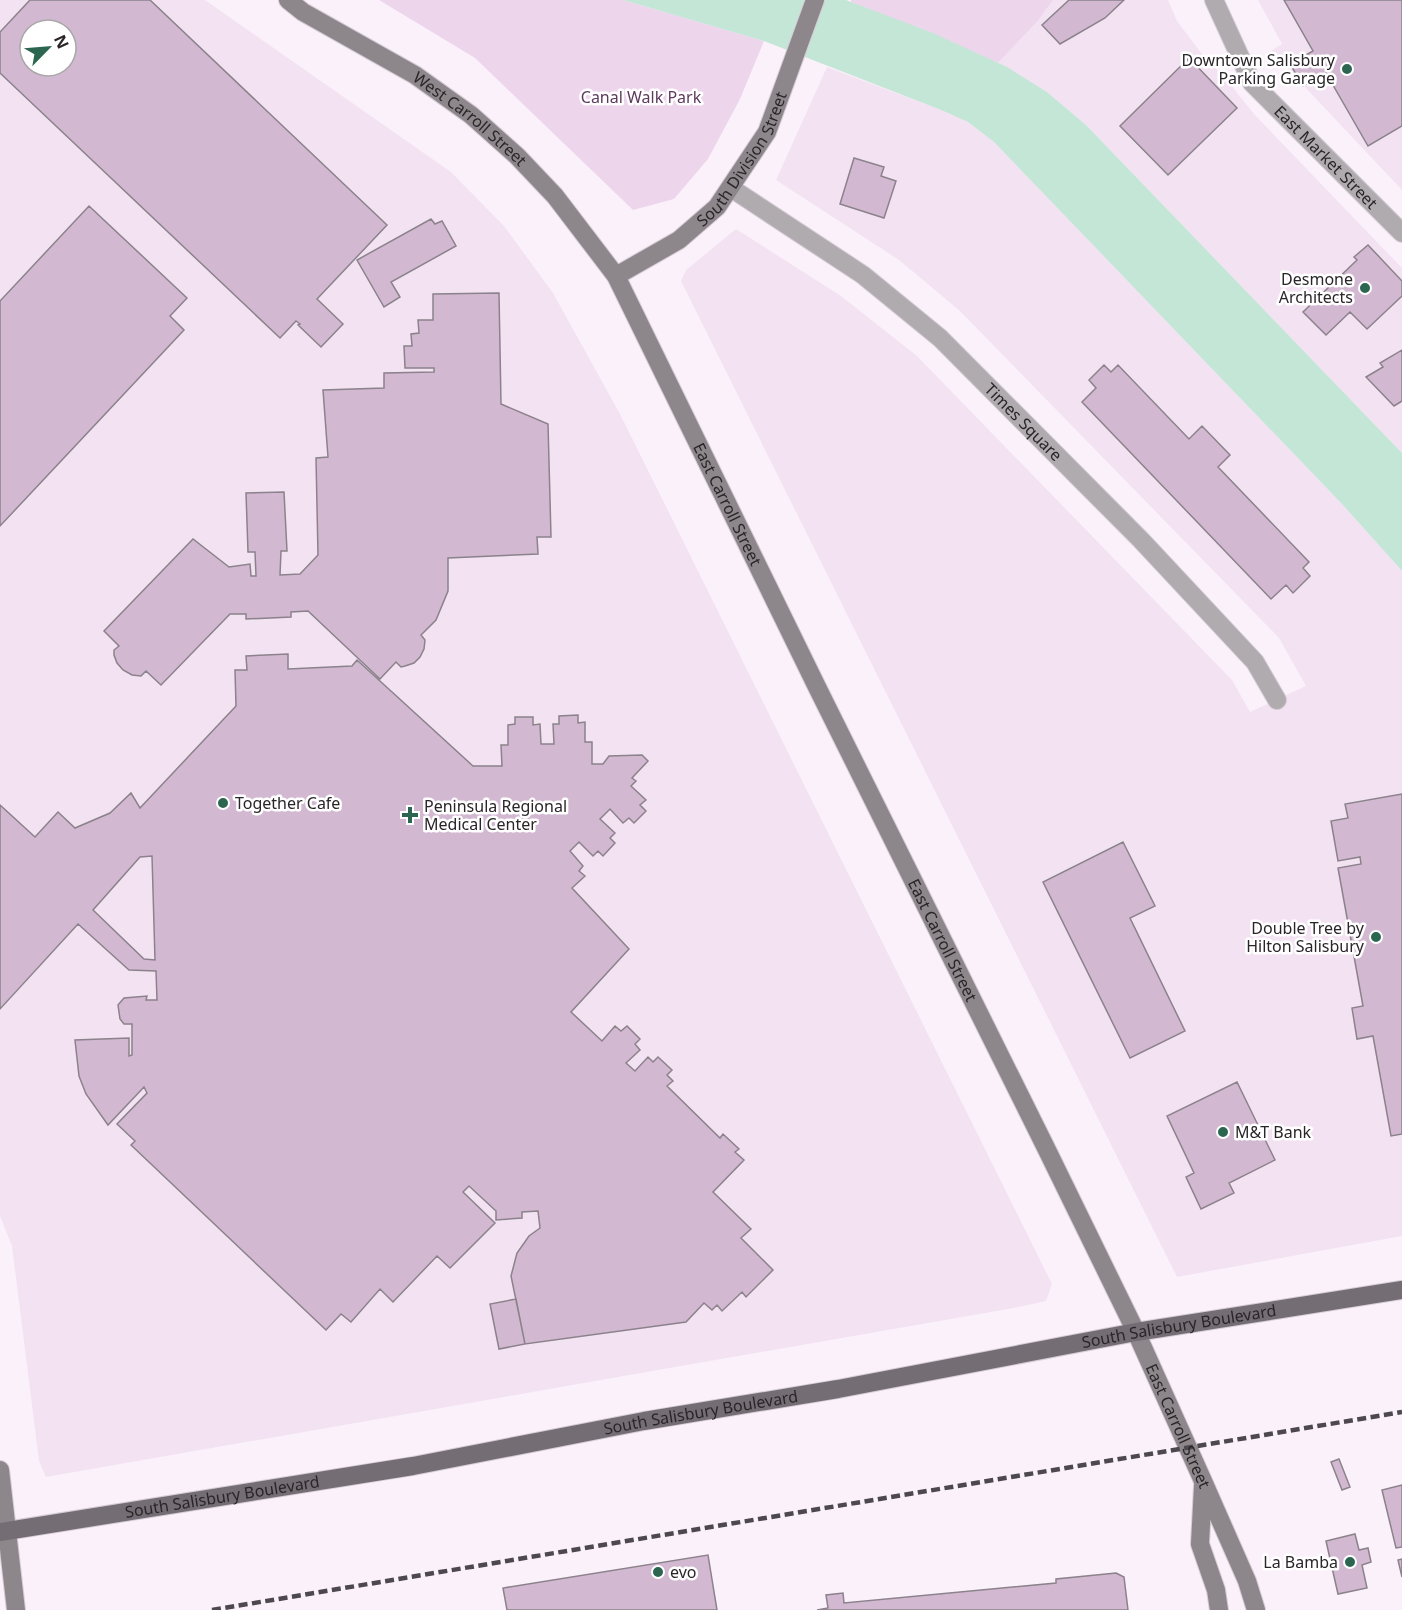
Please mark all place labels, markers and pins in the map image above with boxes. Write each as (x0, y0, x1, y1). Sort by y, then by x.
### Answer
place label: Downtown Salisbury Parking Garage (1182, 49, 1336, 89)
marker: Downtown Salisbury Parking Garage (1340, 62, 1354, 76)
place label: Desmone Architects (1279, 268, 1353, 308)
marker: Desmone Architects (1358, 281, 1372, 295)
place label: Together Cafe (235, 792, 340, 814)
place label: Peninsula Regional Medical Center (424, 795, 567, 835)
marker: Together Cafe (216, 796, 230, 810)
marker: Peninsula Regional Medical Center (401, 806, 419, 824)
place label: Double Tree by Hilton Salisbury (1246, 917, 1365, 957)
marker: Double Tree by Hilton Salisbury (1369, 930, 1383, 944)
place label: M&T Bank (1235, 1121, 1312, 1143)
marker: M&T Bank (1216, 1125, 1230, 1139)
place label: La Bamba (1263, 1551, 1338, 1573)
marker: La Bamba (1343, 1555, 1357, 1569)
place label: evo (670, 1561, 697, 1583)
marker: evo (651, 1565, 665, 1579)

